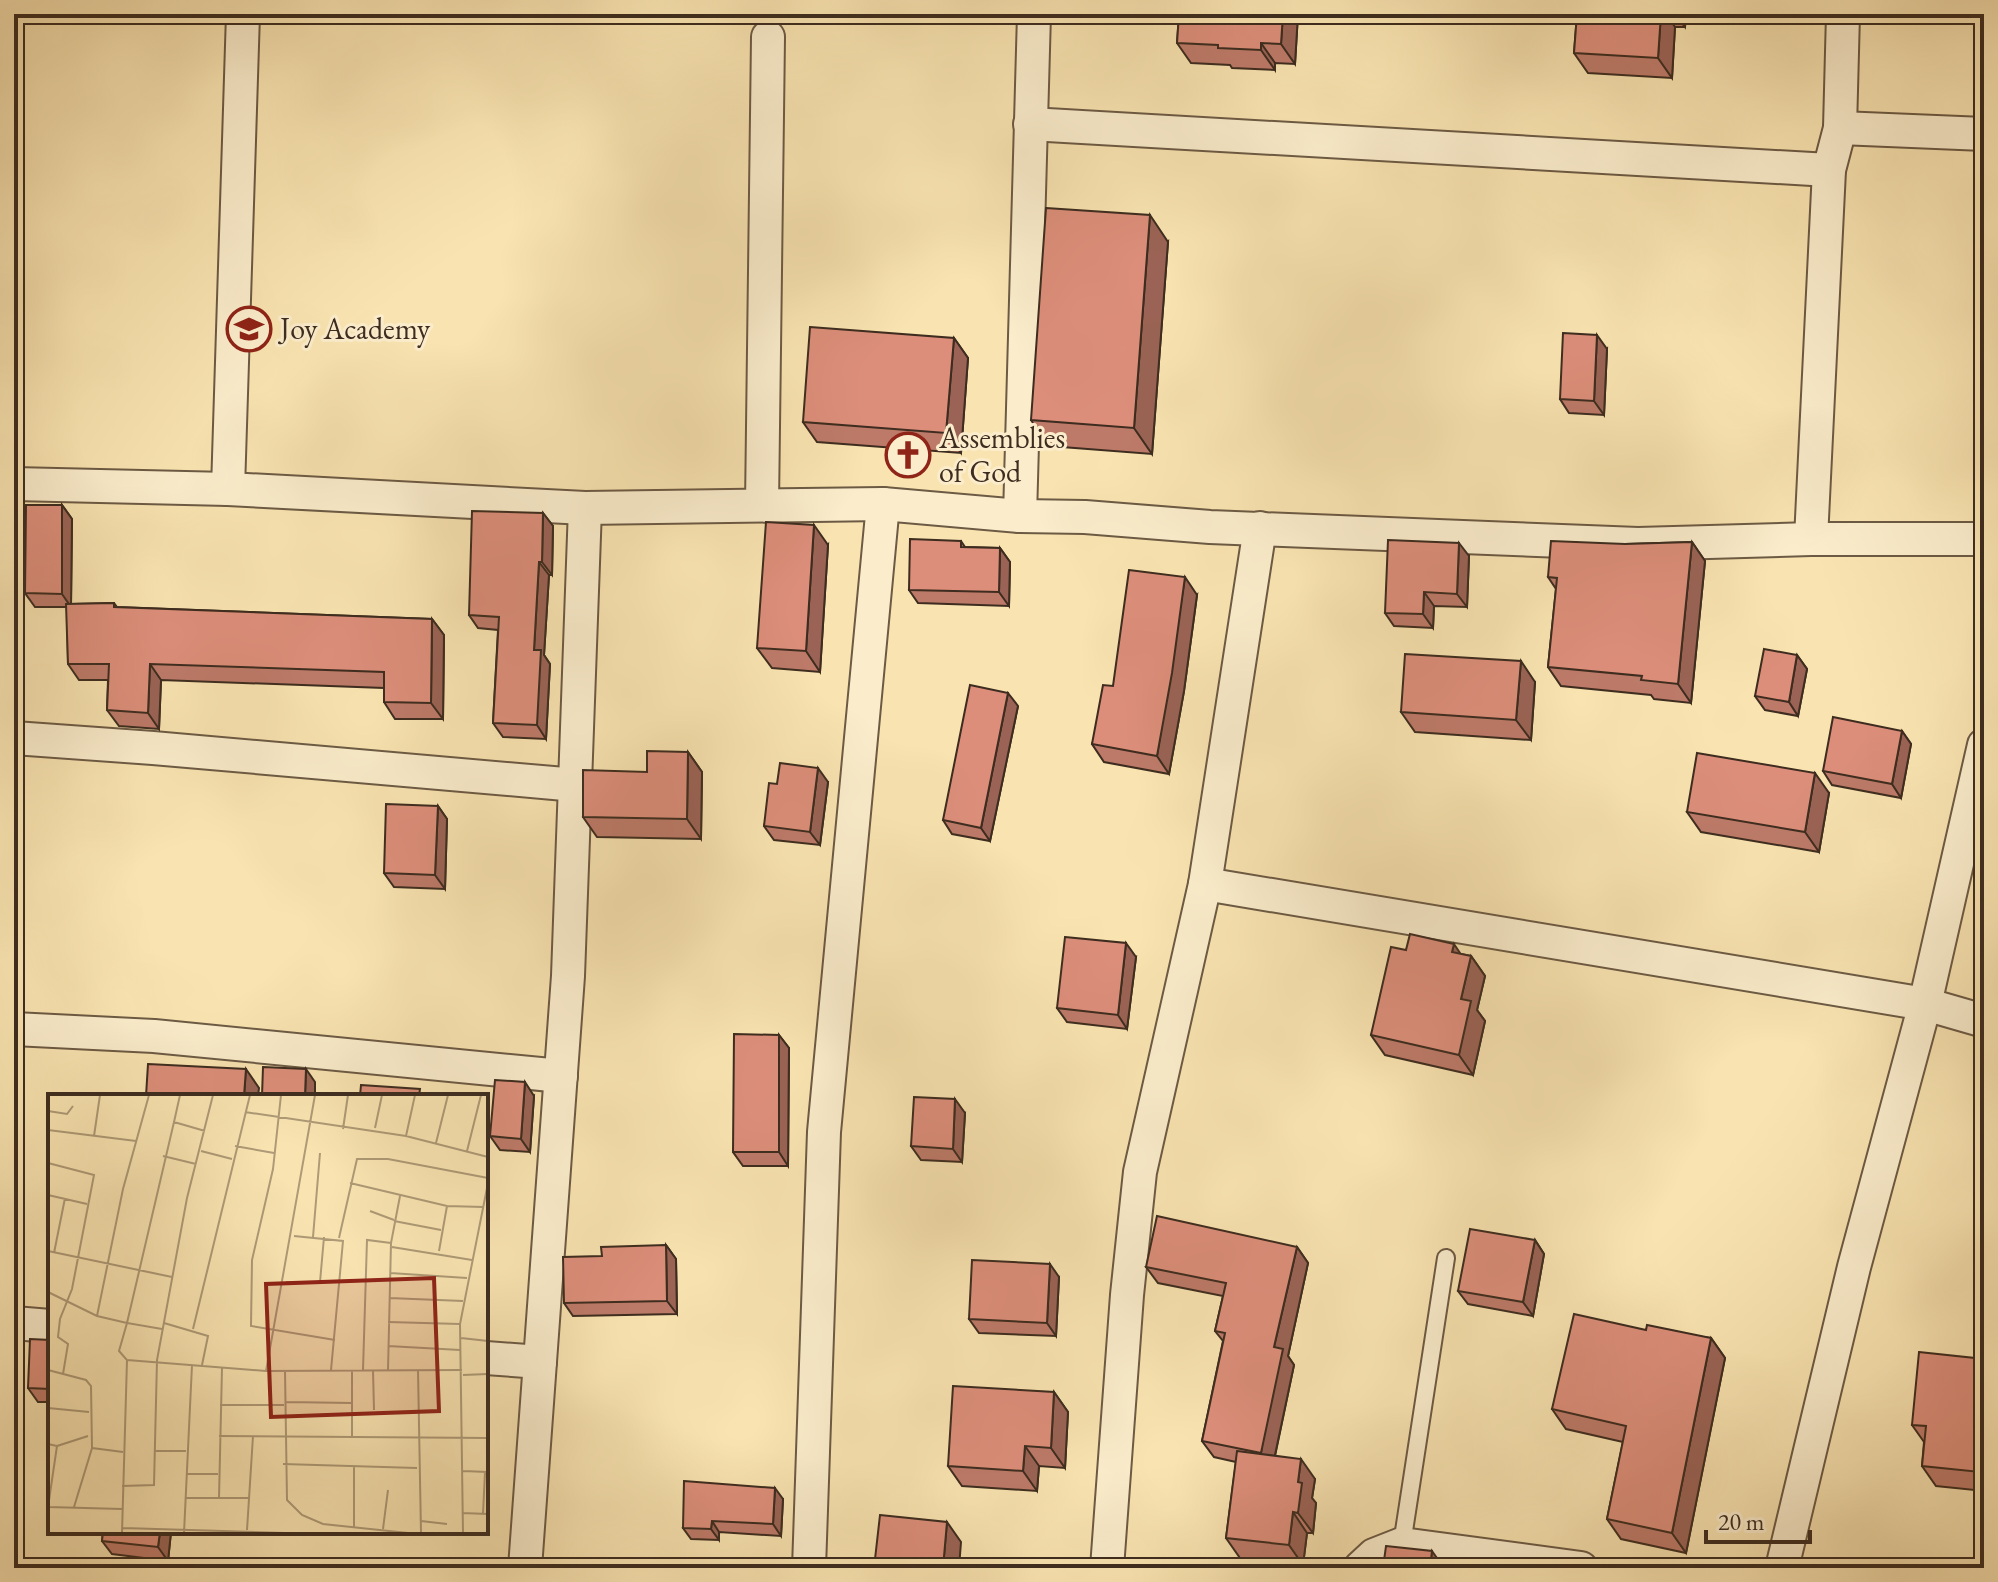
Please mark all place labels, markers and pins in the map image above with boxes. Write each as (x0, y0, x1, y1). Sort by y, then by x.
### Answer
school or university icon: Joy Academy (225, 305, 273, 353)
place label: Joy Academy (277, 309, 431, 348)
place label: Assemblies of God (938, 418, 1065, 491)
church icon: Assemblies of God (884, 431, 932, 479)

